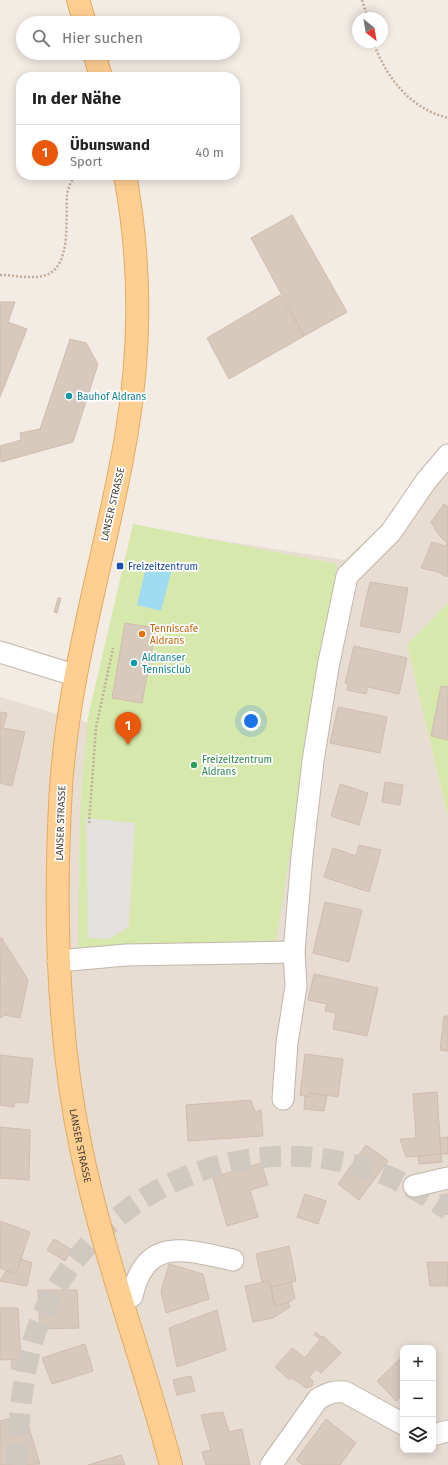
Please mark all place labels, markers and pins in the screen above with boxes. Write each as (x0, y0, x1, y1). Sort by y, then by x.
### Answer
marker: Bauhof Aldrans (64, 391, 74, 401)
place label: Bauhof Aldrans (77, 391, 146, 403)
marker: Freizeitzentrum (115, 561, 125, 571)
place label: Freizeitzentrum (128, 561, 198, 573)
place label: Tenniscafe Aldrans (150, 623, 198, 647)
marker: Tenniscafe Aldrans (137, 629, 147, 639)
place label: Aldranser Tennisclub (142, 652, 191, 676)
marker: Aldranser Tennisclub (129, 658, 139, 668)
pin: 1 (115, 712, 141, 745)
place label: Freizeitzentrum Aldrans (202, 754, 272, 778)
marker: Freizeitzentrum Aldrans (189, 760, 199, 770)

